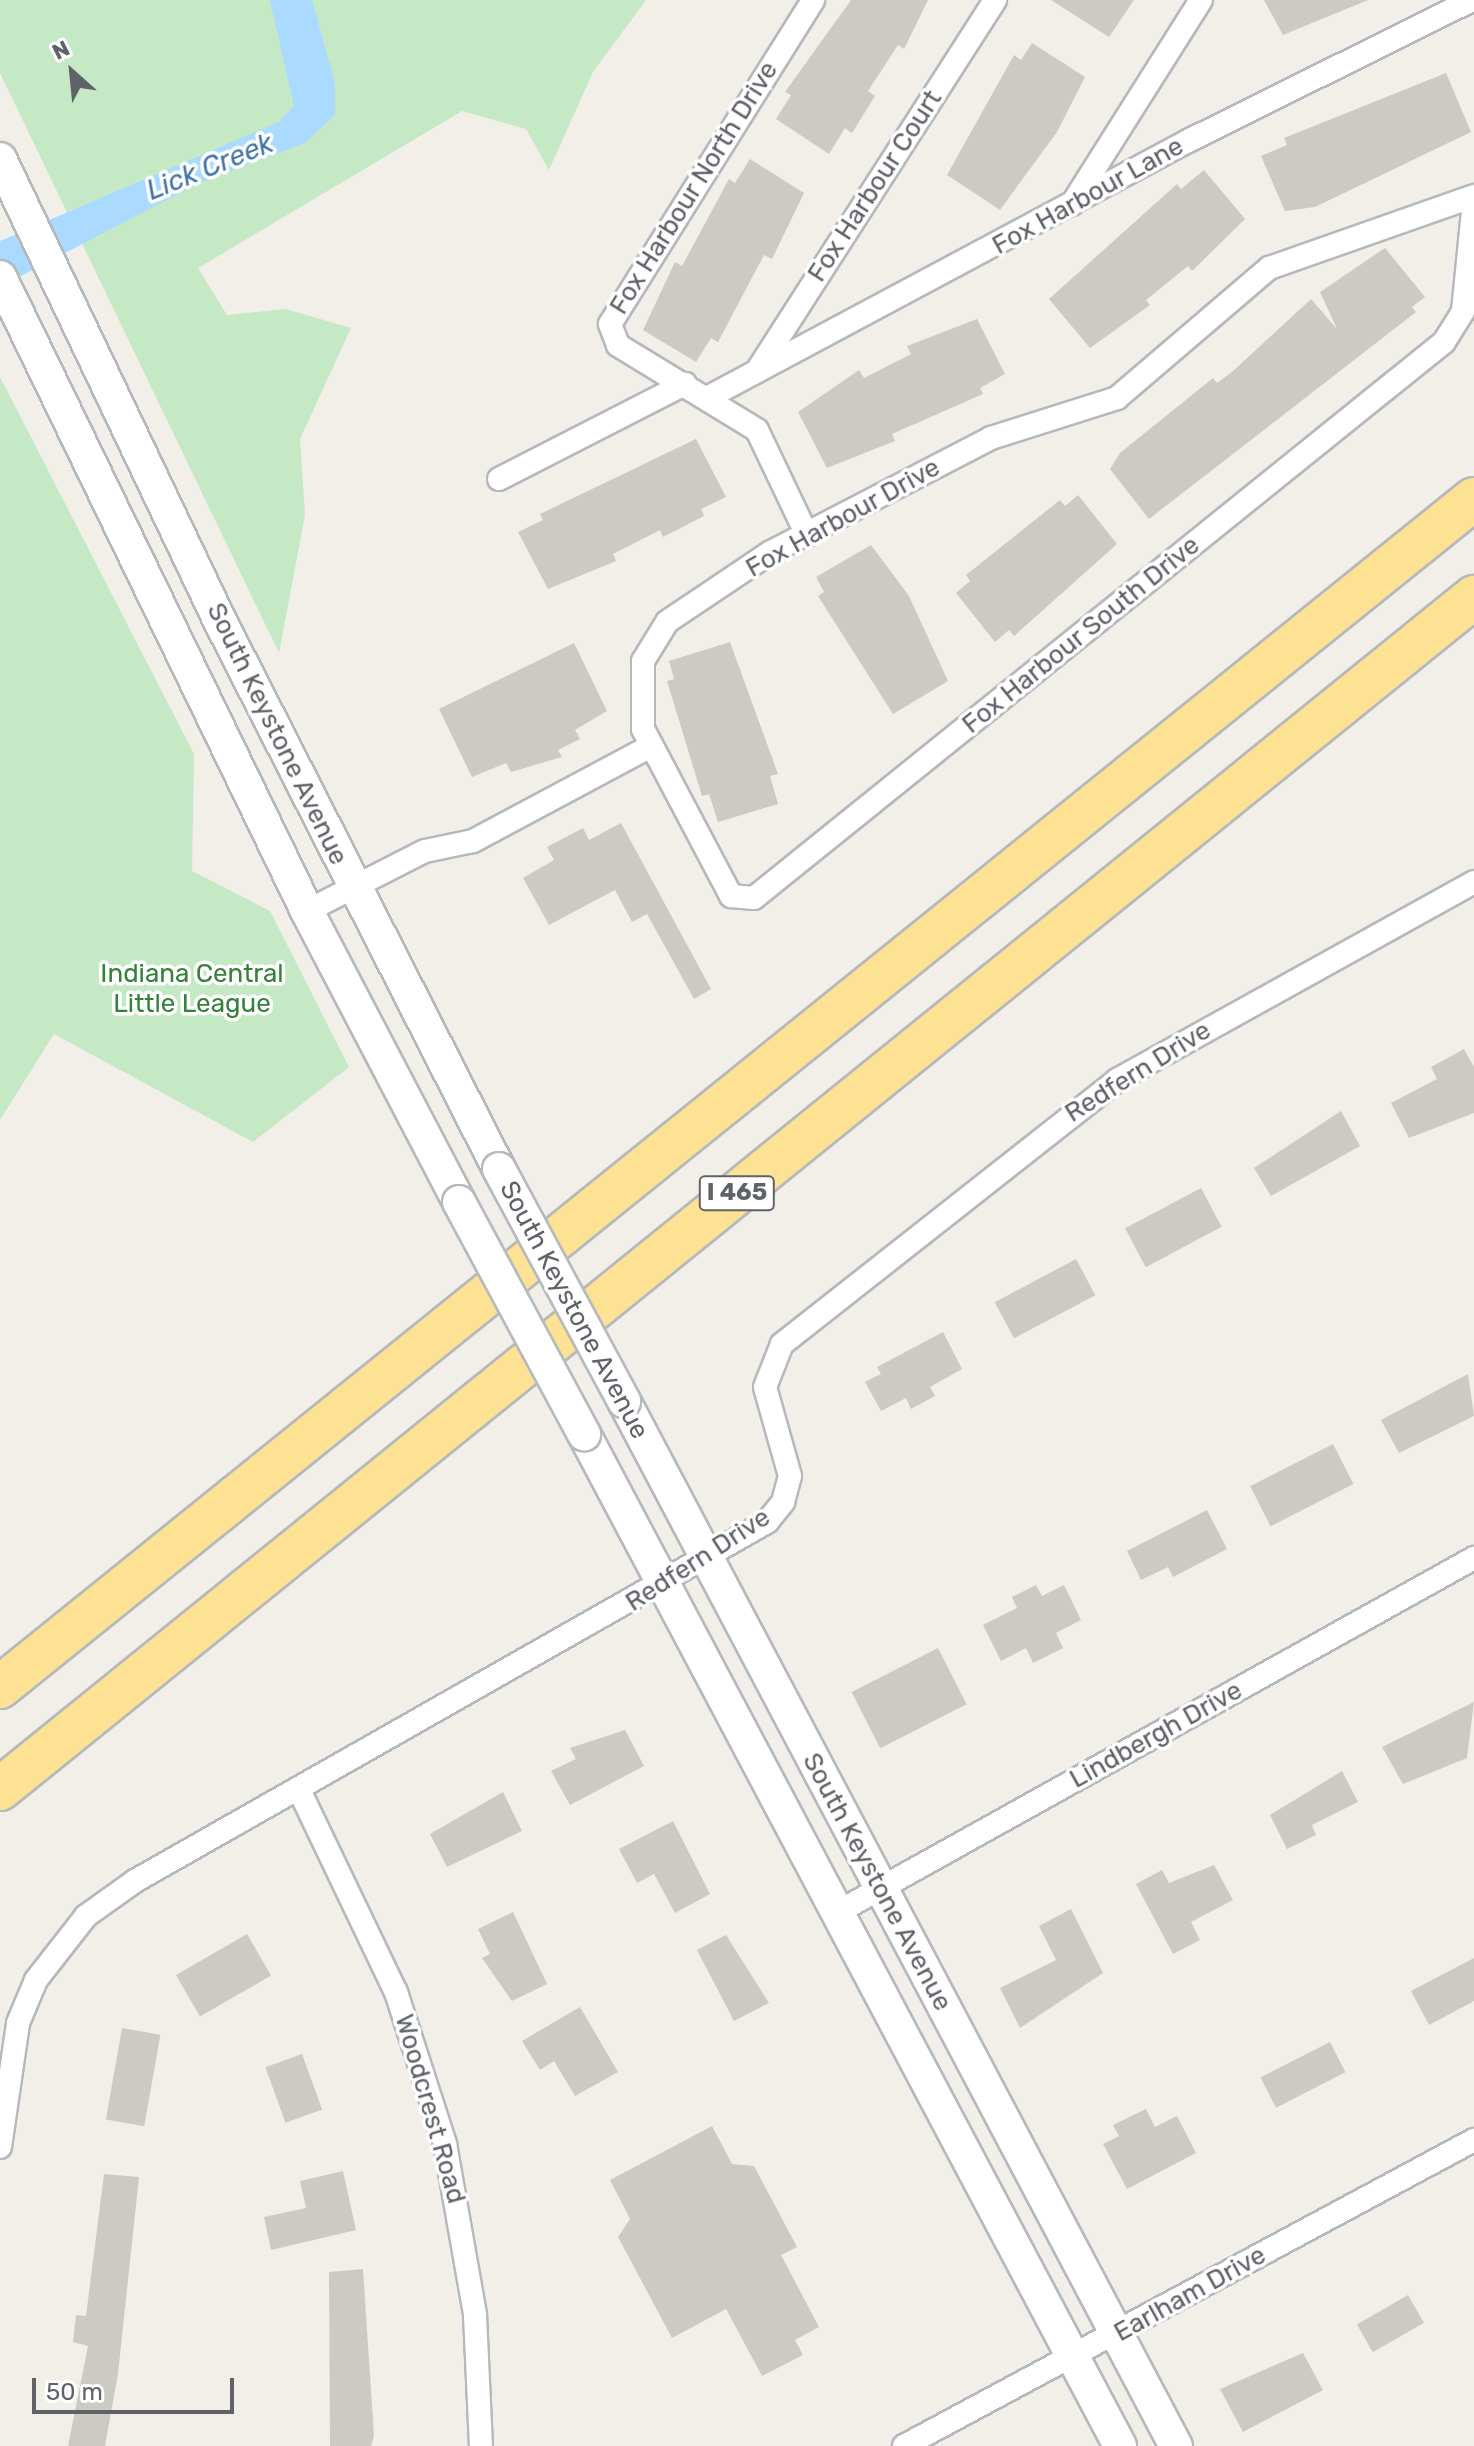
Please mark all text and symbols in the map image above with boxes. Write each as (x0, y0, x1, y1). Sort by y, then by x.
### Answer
north arrow (32, 32, 112, 112)
text: N (48, 35, 74, 66)
street label: Fox Harbour North Drive (603, 56, 785, 320)
street label: Fox Harbour Court (801, 84, 949, 288)
water label: Lick Creek (142, 126, 278, 208)
street label: Fox Harbour Lane (987, 130, 1189, 262)
street label: Fox Harbour Drive (740, 452, 946, 584)
street label: Fox Harbour South Drive (956, 530, 1206, 740)
street label: South Keystone Avenue (200, 598, 354, 870)
park label: Indiana Central Little League (100, 958, 284, 1020)
street label: Redfern Drive (1059, 1015, 1217, 1129)
road number: I 465 (697, 1173, 777, 1213)
street label: South Keystone Avenue (493, 1176, 655, 1444)
street label: Redfern Drive (620, 1502, 776, 1618)
street label: Lindbergh Drive (1064, 1675, 1248, 1795)
street label: South Keystone Avenue (796, 1748, 958, 2016)
street label: Woodcrest Road (388, 2011, 472, 2207)
street label: Earlham Drive (1109, 2240, 1271, 2348)
scale bar (36, 2362, 238, 2412)
text: 50 m (46, 2378, 103, 2406)

